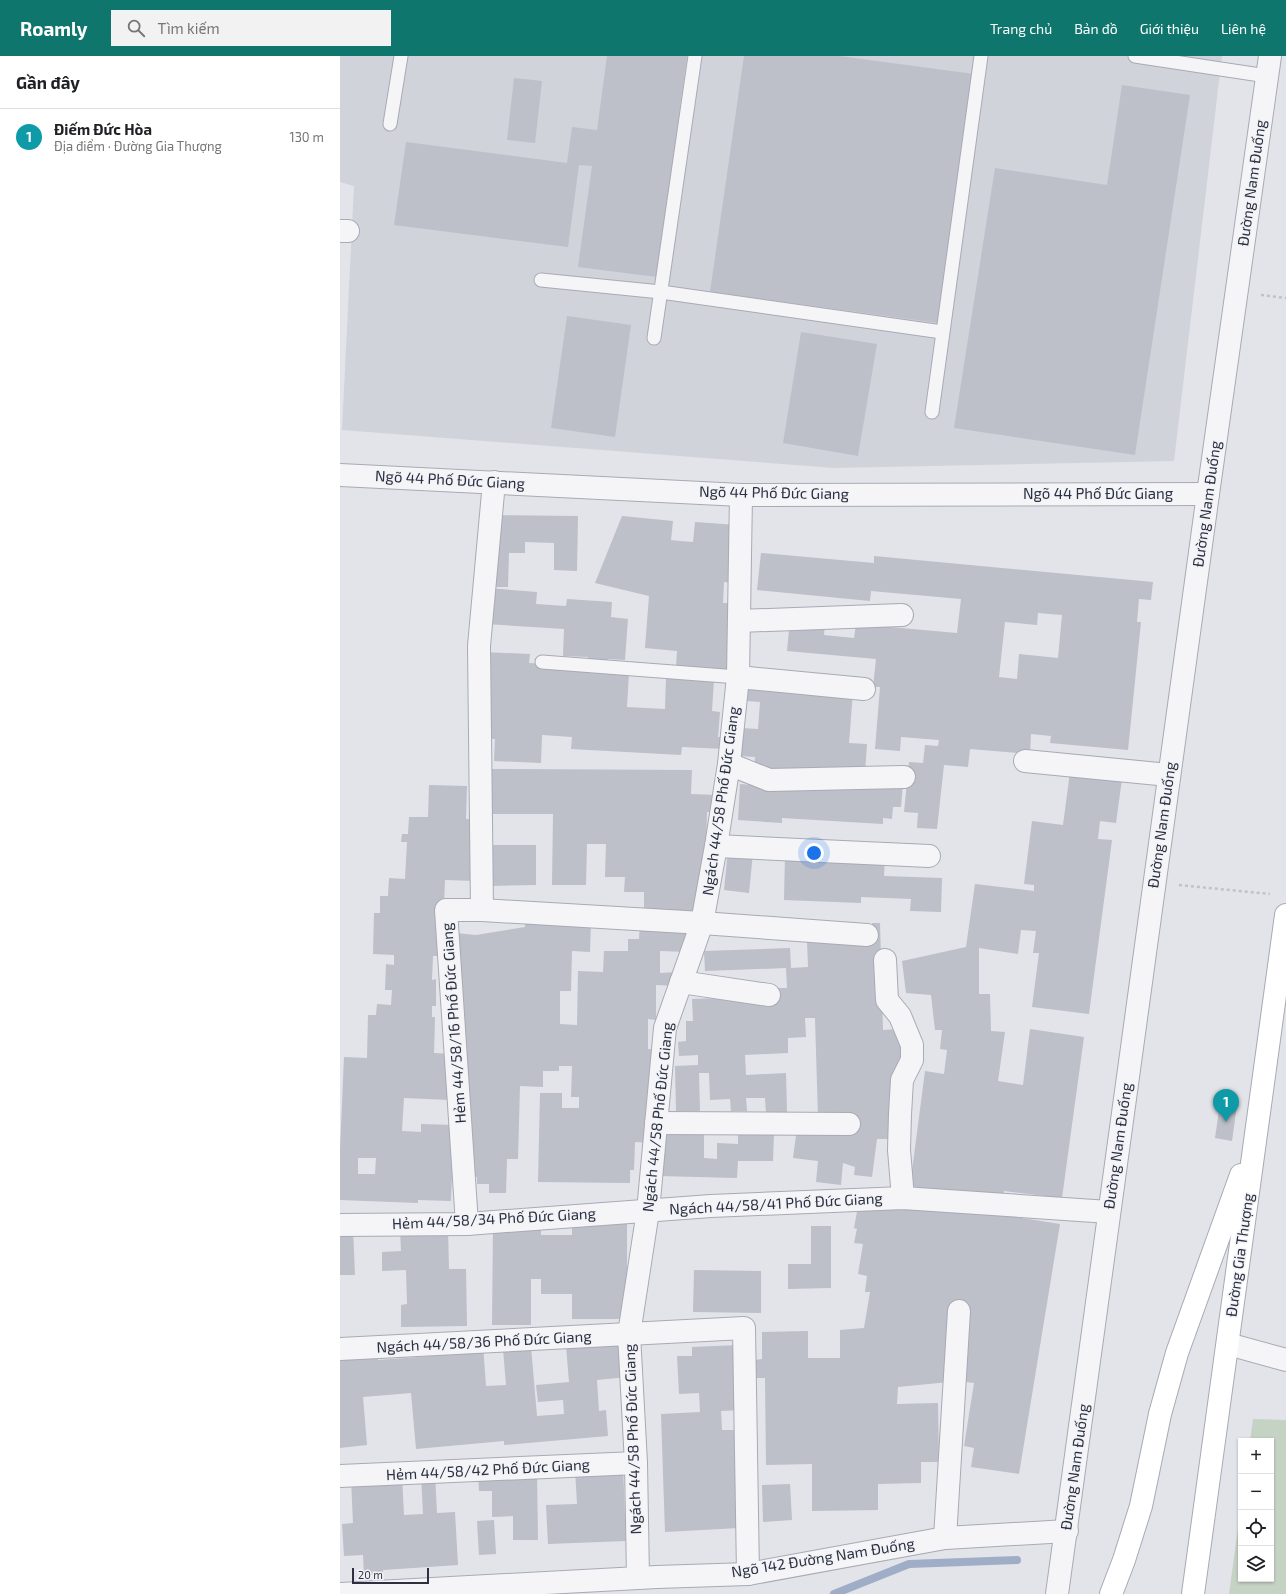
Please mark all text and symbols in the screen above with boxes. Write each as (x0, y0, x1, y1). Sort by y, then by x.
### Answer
search box (111, 10, 391, 46)
text: Roamly (20, 17, 87, 40)
icon: search (125, 17, 147, 39)
text: Tìm kiếm (157, 19, 220, 37)
text: Trang chủ (990, 20, 1052, 37)
text: Bản đồ (1074, 20, 1118, 37)
text: Giới thiệu (1140, 20, 1199, 37)
text: Liên hệ (1221, 20, 1266, 37)
text: Gần đây (16, 72, 80, 92)
street label: Đường Nam Đuống (1233, 118, 1269, 247)
text: Điếm Đức Hòa (54, 120, 152, 138)
text: 1 (26, 129, 32, 145)
text: 130 m (289, 129, 324, 145)
text: Địa điểm · Đường Gia Thượng (54, 138, 222, 154)
street label: Đường Nam Đuống (1188, 439, 1224, 568)
street label: Ngõ 44 Phố Đức Giang (375, 466, 526, 492)
street label: Ngõ 44 Phố Đức Giang (699, 482, 850, 502)
street label: Ngõ 44 Phố Đức Giang (1023, 484, 1174, 502)
street label: Ngách 44/58 Phố Đức Giang (698, 705, 742, 897)
street label: Đường Nam Đuống (1143, 760, 1179, 889)
your location (804, 843, 824, 863)
street label: Hẻm 44/58/16 Phố Đức Giang (437, 922, 469, 1124)
street label: Ngách 44/58 Phố Đức Giang (638, 1020, 676, 1213)
street label: Đường Nam Đuống (1099, 1081, 1135, 1210)
pin: 1 (1213, 1089, 1239, 1122)
street label: Ngách 44/58/41 Phố Đức Giang (669, 1188, 884, 1218)
street label: Đường Gia Thượng (1221, 1191, 1257, 1318)
street label: Hẻm 44/58/34 Phố Đức Giang (392, 1204, 597, 1232)
street label: Ngách 44/58/36 Phố Đức Giang (376, 1326, 593, 1356)
street label: Ngách 44/58 Phố Đức Giang (620, 1343, 644, 1535)
street label: Đường Nam Đuống (1056, 1402, 1092, 1531)
map controls (1238, 1438, 1274, 1582)
button: + (1238, 1438, 1274, 1474)
street label: Hẻm 44/58/42 Phố Đức Giang (386, 1455, 591, 1483)
button: − (1238, 1474, 1274, 1510)
button: locate (1238, 1510, 1274, 1546)
street label: Ngõ 142 Đường Nam Đuống (730, 1534, 916, 1580)
button: layers (1238, 1546, 1274, 1582)
scale bar (352, 1566, 429, 1585)
text: 20 m (358, 1568, 383, 1581)

